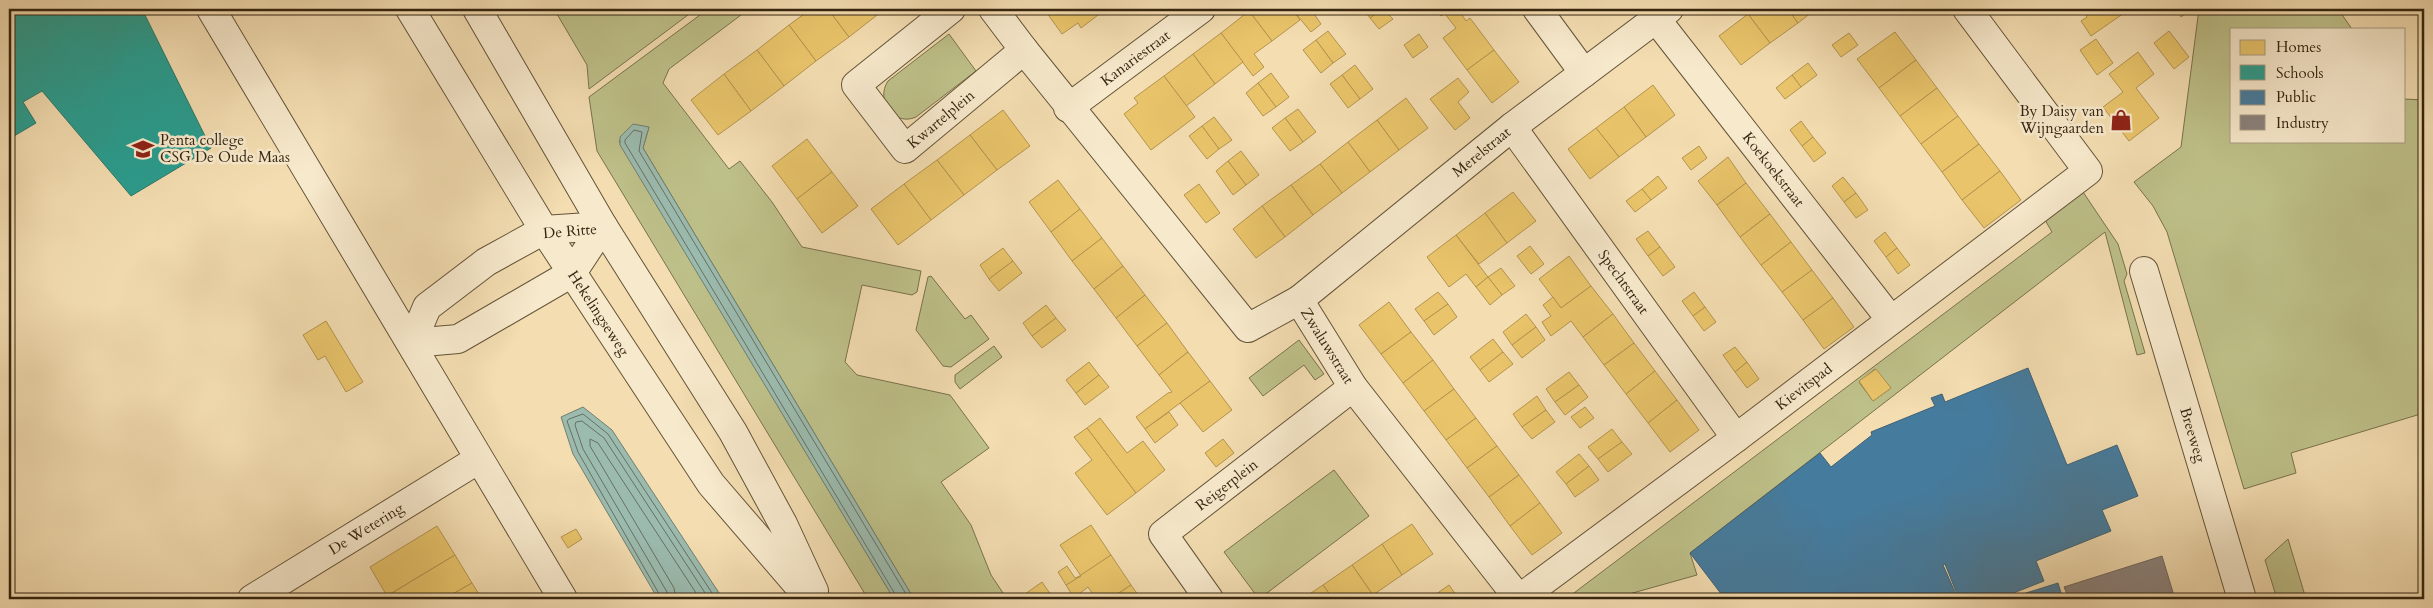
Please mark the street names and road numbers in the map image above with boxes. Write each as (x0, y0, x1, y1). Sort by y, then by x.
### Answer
street label: Kanariestraat (1096, 25, 1175, 90)
street label: Kwartelplein (903, 85, 979, 153)
street label: Merelstraat (1448, 122, 1515, 182)
street label: Koekoekstraat (1738, 128, 1809, 211)
street label: De Ritte (542, 219, 598, 243)
street label: Spechtstraat (1594, 246, 1654, 319)
street label: Hekelingseweg (563, 267, 634, 360)
street label: Zwaluwstraat (1296, 304, 1359, 388)
street label: Kievitspad (1771, 359, 1836, 415)
street label: Breeweg (2175, 405, 2211, 465)
street label: Reigerplein (1191, 454, 1262, 515)
street label: De Wetering (325, 498, 408, 559)

